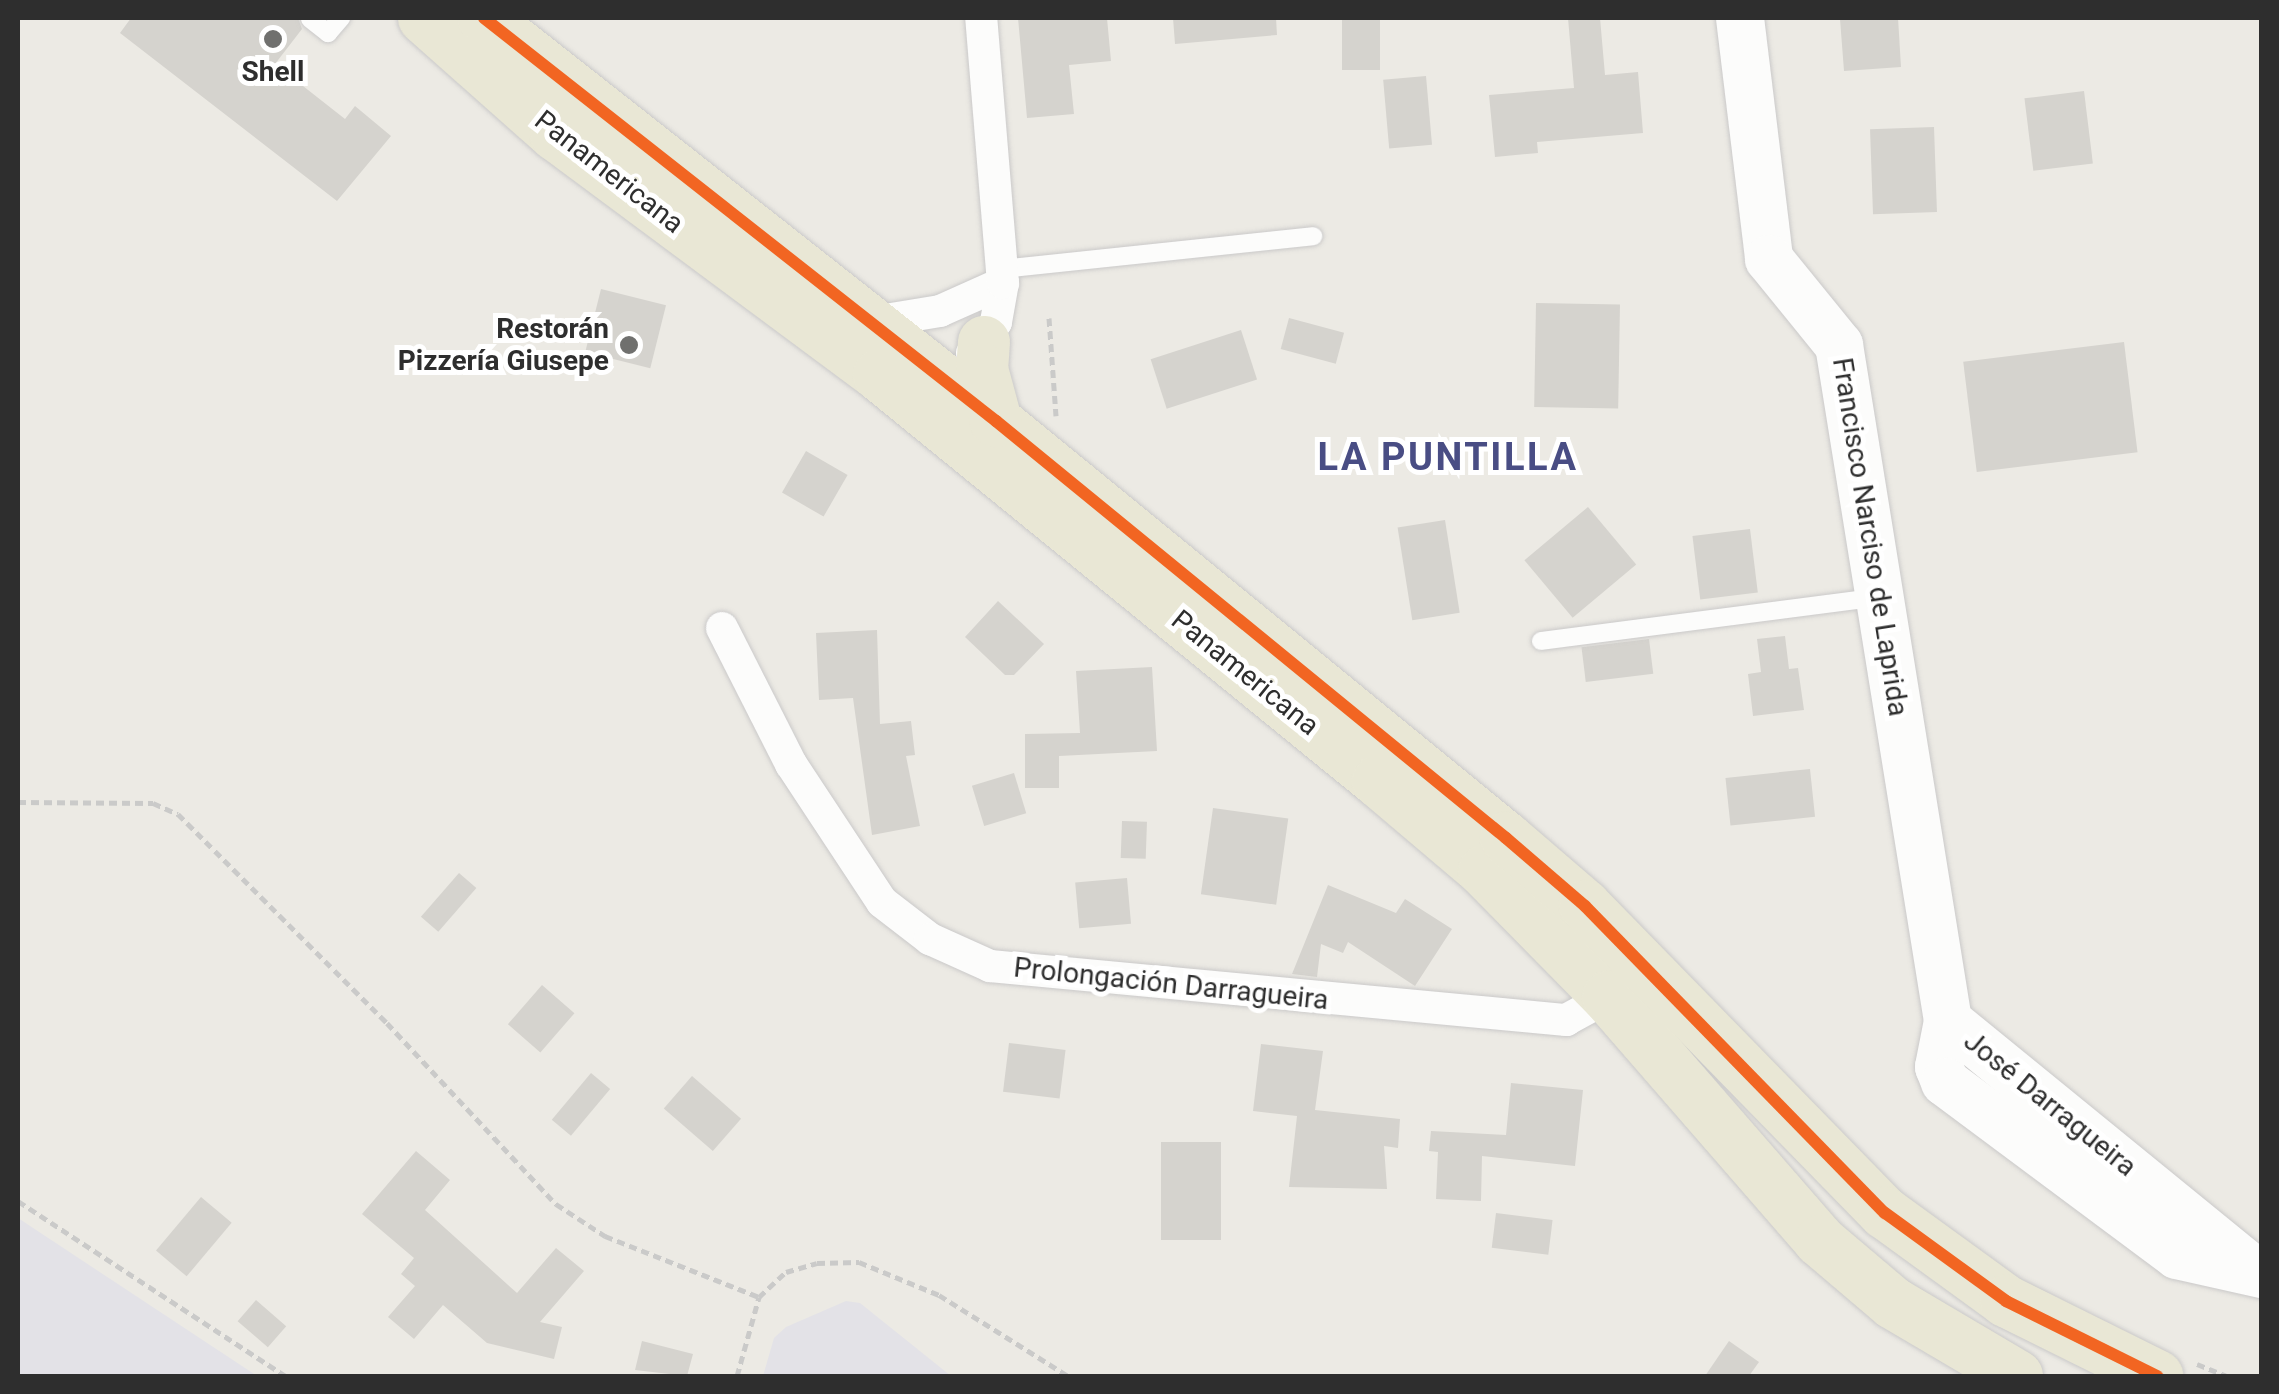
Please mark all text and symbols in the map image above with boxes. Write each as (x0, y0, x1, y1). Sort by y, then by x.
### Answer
marker: Shell (262, 28, 284, 50)
place label: Shell (242, 55, 304, 89)
street label: Panamericana (528, 103, 690, 241)
place label: Restorán Pizzería Giusepe (398, 312, 609, 378)
marker: Restorán Pizzería Giusepe (618, 334, 640, 356)
street label: Francisco Narciso de Laprida (1825, 355, 1915, 719)
district label: LA PUNTILLA (1318, 435, 1578, 481)
street label: Panamericana (1165, 603, 1325, 743)
street label: Prolongación Darragueira (1012, 951, 1330, 1017)
street label: José Darragueira (1957, 1024, 2143, 1184)

